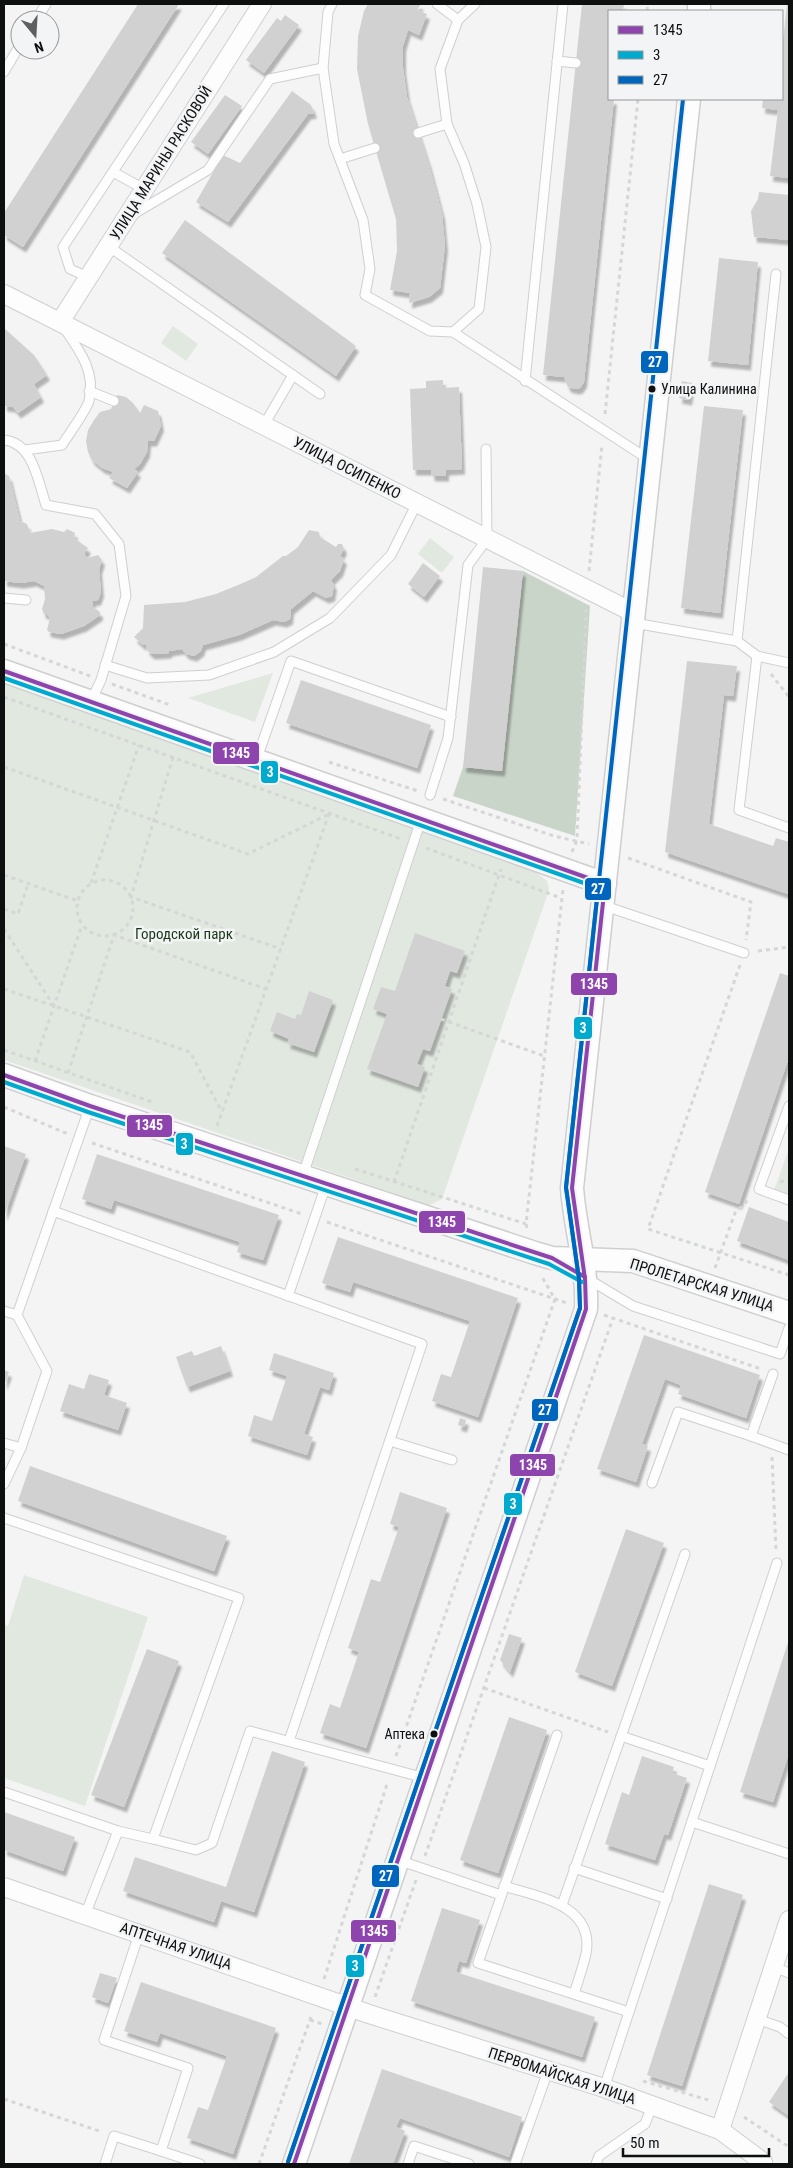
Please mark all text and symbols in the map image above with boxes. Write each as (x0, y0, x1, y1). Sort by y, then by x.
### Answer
north arrow (10, 10, 60, 60)
legend (608, 10, 783, 100)
text: 1345 (653, 21, 683, 39)
text: N (32, 38, 46, 56)
text: 3 (653, 46, 660, 64)
text: 27 (653, 71, 668, 89)
street label: УЛИЦА МАРИНЫ РАСКОВОЙ (106, 83, 216, 243)
line badge: 27 (640, 350, 669, 374)
text: 27 (648, 354, 662, 370)
place label: Улица Калинина (661, 381, 757, 397)
marker: Улица Калинина (647, 384, 657, 394)
street label: УЛИЦА ОСИПЕНКО (290, 433, 404, 503)
line badge: 1345 (212, 741, 260, 765)
text: 1345 (222, 745, 250, 761)
line badge: 3 (260, 760, 279, 784)
text: 3 (266, 764, 274, 780)
line badge: 27 (584, 877, 612, 901)
text: 27 (591, 881, 605, 897)
park label: Городской парк (135, 925, 233, 943)
line badge: 1345 (570, 972, 618, 996)
text: 1345 (580, 976, 608, 992)
line badge: 3 (573, 1016, 593, 1040)
text: 3 (579, 1020, 587, 1036)
line badge: 1345 (126, 1114, 173, 1138)
text: 1345 (135, 1117, 163, 1133)
line badge: 3 (175, 1132, 194, 1156)
text: 3 (180, 1136, 188, 1152)
line badge: 1345 (418, 1210, 466, 1234)
text: 1345 (428, 1214, 456, 1230)
street label: ПРОЛЕТАРСКАЯ УЛИЦА (628, 1255, 776, 1316)
line badge: 27 (531, 1398, 559, 1422)
text: 27 (538, 1402, 552, 1418)
line badge: 1345 (509, 1453, 556, 1477)
text: 1345 (519, 1457, 547, 1473)
line badge: 3 (503, 1492, 523, 1516)
text: 3 (509, 1496, 517, 1512)
place label: Аптека (384, 1726, 425, 1742)
marker: Аптека (429, 1729, 439, 1739)
line badge: 27 (371, 1864, 400, 1888)
text: 27 (379, 1868, 393, 1884)
street label: АПТЕЧНАЯ УЛИЦА (118, 1918, 235, 1974)
line badge: 1345 (350, 1919, 397, 1943)
text: 1345 (360, 1923, 388, 1939)
line badge: 3 (345, 1954, 365, 1978)
text: 3 (351, 1958, 359, 1974)
street label: ПЕРВОМАЙСКАЯ УЛИЦА (486, 2044, 638, 2108)
scale bar (623, 2126, 769, 2158)
text: 50 m (630, 2134, 660, 2152)

